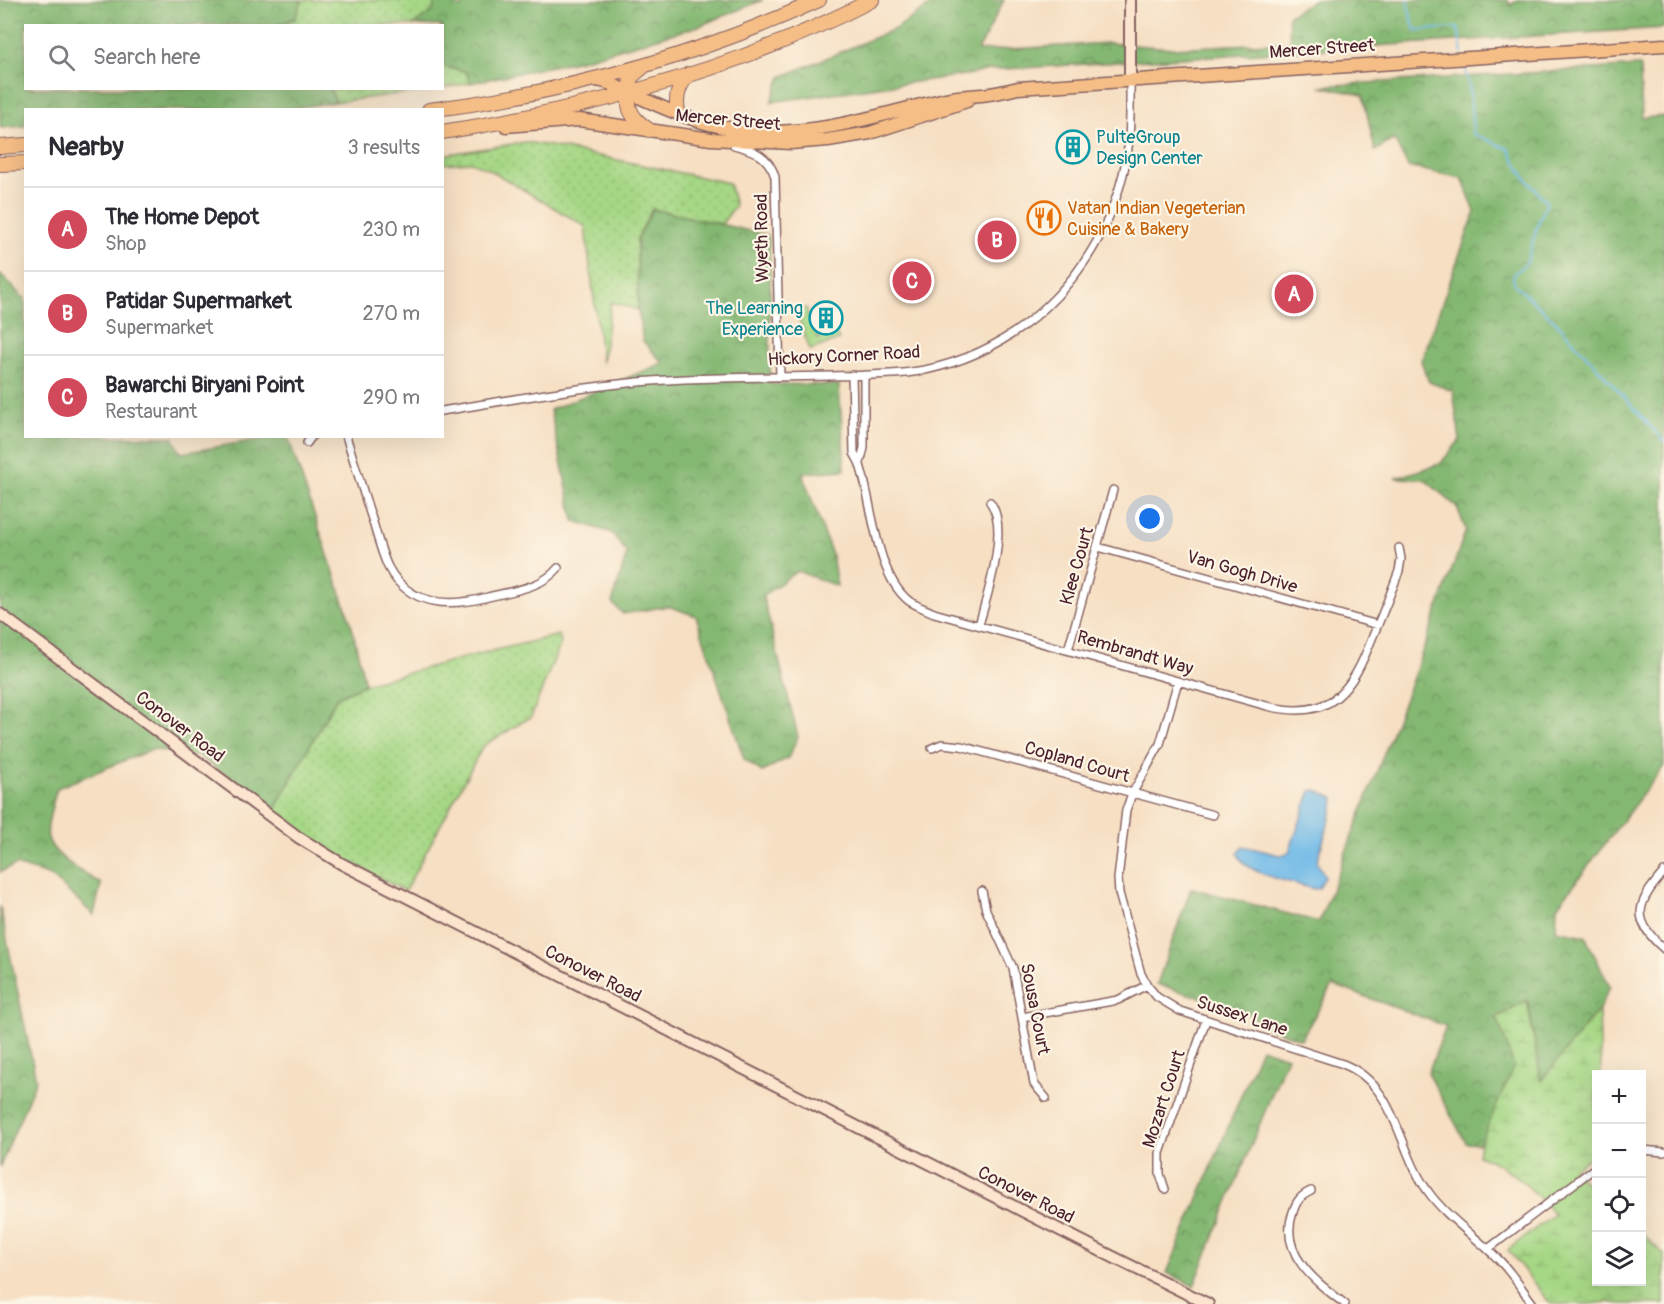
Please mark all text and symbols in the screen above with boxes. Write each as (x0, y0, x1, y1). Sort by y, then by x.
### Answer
search box (24, 24, 444, 90)
street label: Mercer Street (1269, 34, 1376, 64)
icon: search (45, 41, 78, 74)
text: Search here (93, 43, 200, 71)
street label: Mercer Street (674, 104, 782, 136)
place label: PulteGroup Design Center (1096, 126, 1203, 170)
building icon: PulteGroup Design Center (1055, 129, 1091, 165)
text: Nearby (48, 131, 124, 163)
text: 3 results (348, 135, 420, 160)
street label: Wyeth Road (750, 193, 774, 283)
place label: Vatan Indian Vegeterian Cuisine & Bakery (1067, 197, 1245, 241)
restaurant icon: Vatan Indian Vegeterian Cuisine & Bakery (1026, 200, 1062, 236)
text: The Home Depot (105, 203, 259, 231)
text: A (61, 217, 74, 242)
text: 230 m (363, 217, 420, 242)
pin: B (978, 218, 1016, 262)
text: Shop (105, 231, 146, 256)
pin: C (892, 258, 932, 304)
pin: A (1274, 272, 1314, 316)
text: Patidar Supermarket (105, 287, 292, 315)
place label: The Learning Experience (706, 297, 803, 341)
building icon: The Learning Experience (808, 300, 844, 336)
text: B (62, 301, 73, 326)
text: 270 m (362, 301, 420, 326)
text: Supermarket (105, 315, 214, 340)
street label: Hickory Corner Road (767, 341, 921, 371)
text: Bawarchi Biryani Point (105, 371, 304, 399)
text: C (61, 385, 74, 410)
text: 290 m (363, 385, 420, 410)
text: Restaurant (105, 399, 197, 424)
your location (1135, 504, 1164, 533)
street label: Klee Court (1055, 524, 1099, 608)
street label: Van Gogh Drive (1184, 545, 1300, 599)
street label: Rembrandt Way (1074, 625, 1196, 681)
street label: Conover Road (131, 686, 229, 768)
street label: Copland Court (1022, 736, 1133, 788)
street label: Conover Road (541, 940, 645, 1008)
street label: Sousa Court (1015, 961, 1055, 1058)
street label: Sussex Lane (1194, 990, 1291, 1042)
street label: Mozart Court (1137, 1046, 1191, 1151)
map controls (1592, 1070, 1646, 1286)
button: + (1592, 1070, 1646, 1124)
button: − (1592, 1124, 1646, 1178)
street label: Conover Road (974, 1161, 1078, 1229)
button: locate (1592, 1178, 1646, 1232)
button: layers (1592, 1232, 1646, 1286)

